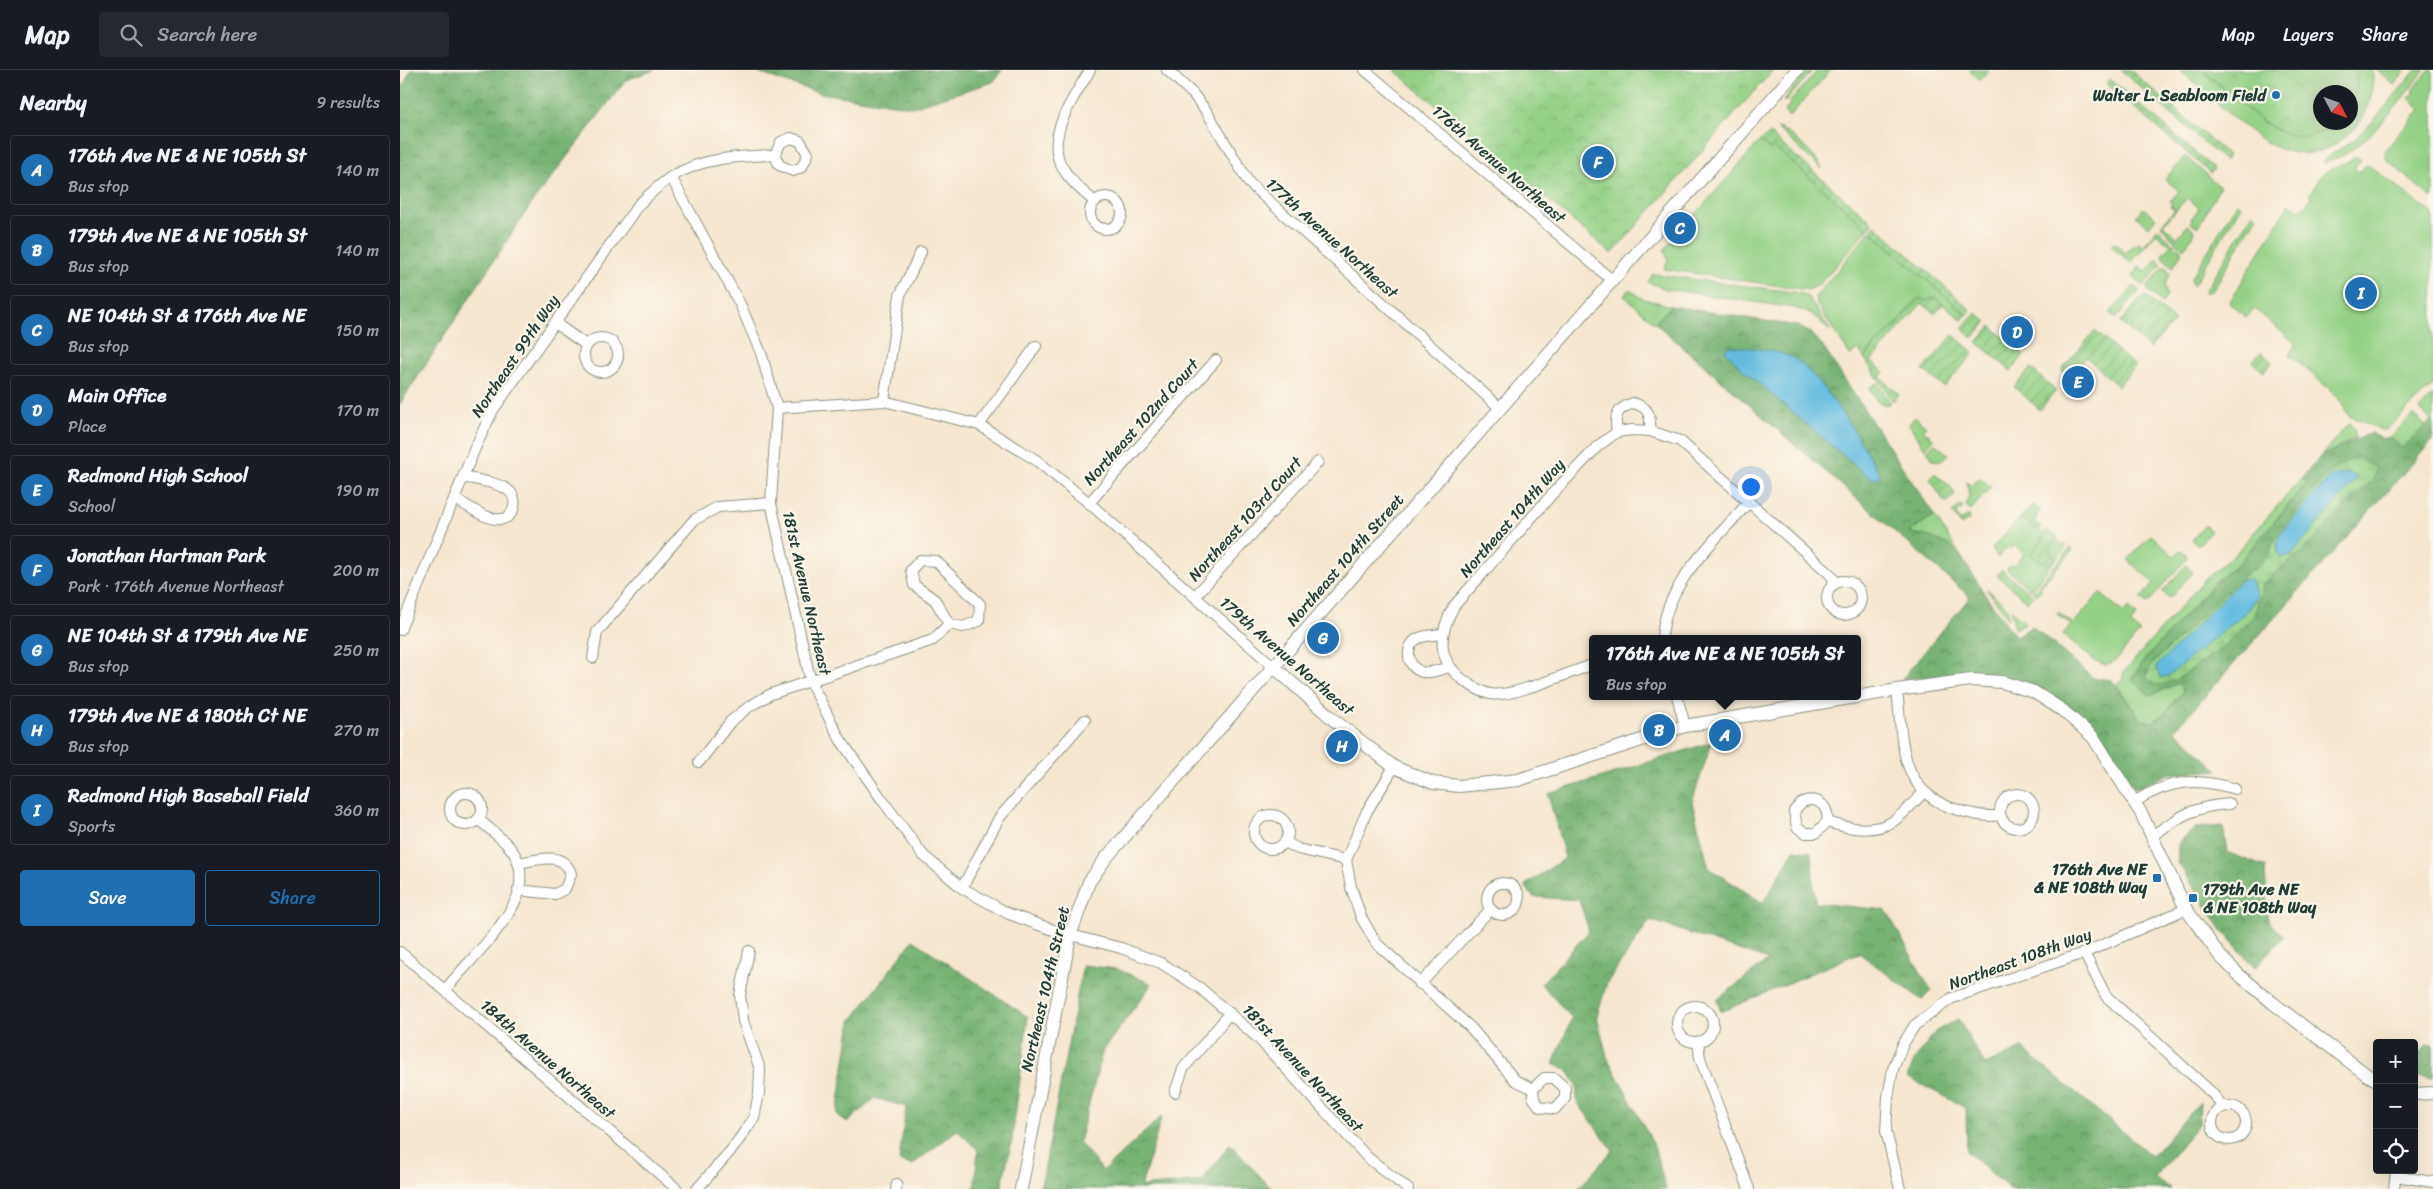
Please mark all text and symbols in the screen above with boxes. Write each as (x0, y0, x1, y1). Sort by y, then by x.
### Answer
search box (99, 12, 449, 57)
text: Map (25, 14, 69, 56)
text: Search here (157, 18, 257, 51)
text: Map (2222, 19, 2255, 51)
text: Layers (2283, 19, 2334, 51)
text: Share (2362, 19, 2408, 51)
icon: search (117, 21, 145, 49)
place label: Walter L. Seabloom Field (2093, 81, 2268, 110)
text: Nearby (20, 84, 86, 122)
north arrow (2313, 85, 2358, 130)
text: 9 results (316, 88, 380, 117)
marker: Walter L. Seabloom Field (2270, 89, 2282, 101)
street label: 176th Avenue Northeast (1425, 97, 1573, 231)
text: 176th Ave NE & NE 105th St (68, 139, 306, 172)
pin: F (1582, 143, 1614, 181)
text: A (32, 156, 42, 185)
text: 140 m (336, 156, 379, 185)
street label: 177th Avenue Northeast (1259, 170, 1405, 306)
text: Bus stop (68, 172, 129, 201)
pin: C (1664, 209, 1696, 247)
text: 179th Ave NE & NE 105th St (68, 219, 307, 252)
text: B (32, 236, 42, 265)
text: 140 m (336, 236, 379, 265)
text: Bus stop (68, 252, 129, 281)
pin: I (2345, 274, 2377, 312)
street label: Northeast 99th Way (463, 288, 567, 423)
text: NE 104th St & 176th Ave NE (68, 299, 306, 332)
pin: D (2001, 313, 2033, 351)
text: C (32, 316, 42, 345)
text: 150 m (336, 316, 379, 345)
text: Bus stop (68, 332, 129, 361)
street label: Northeast 102nd Court (1076, 351, 1207, 492)
pin: E (2062, 363, 2094, 401)
text: Main Office (68, 379, 167, 412)
text: D (32, 396, 42, 425)
text: 170 m (336, 396, 379, 425)
text: Place (68, 412, 107, 441)
street label: Northeast 103rd Court (1181, 449, 1310, 588)
street label: Northeast 104th Way (1452, 451, 1573, 584)
text: Redmond High School (68, 459, 248, 492)
your location (1738, 474, 1764, 500)
text: E (33, 476, 41, 505)
text: 190 m (336, 476, 379, 505)
street label: Northeast 104th Street (1279, 487, 1411, 633)
text: School (68, 492, 115, 521)
street label: 181st Avenue Northeast (774, 508, 840, 679)
text: Jonathan Hartman Park (68, 539, 266, 572)
text: F (33, 556, 41, 585)
text: 200 m (333, 556, 379, 585)
text: Park · 176th Avenue Northeast (68, 572, 284, 601)
street label: 179th Avenue Northeast (1213, 589, 1362, 723)
text: NE 104th St & 179th Ave NE (68, 619, 307, 652)
pin: G (1307, 619, 1339, 657)
popup (1589, 635, 1861, 700)
text: G (32, 636, 42, 665)
text: 250 m (333, 636, 379, 665)
text: 176th Ave NE & NE 105th St (1606, 637, 1844, 670)
text: Bus stop (68, 652, 129, 681)
text: Bus stop (1606, 670, 1667, 699)
text: 179th Ave NE & 180th Ct NE (68, 699, 307, 732)
pin: B (1643, 711, 1675, 749)
text: H (31, 716, 43, 745)
text: 270 m (334, 716, 379, 745)
pin: A (1709, 716, 1741, 754)
pin: H (1326, 727, 1358, 765)
text: Bus stop (68, 732, 129, 761)
text: Redmond High Baseball Field (68, 779, 308, 812)
text: I (34, 796, 40, 825)
text: 360 m (335, 796, 379, 825)
text: Sports (68, 812, 115, 841)
place label: 176th Ave NE & NE 108th Way (2034, 855, 2148, 902)
button: Save (20, 870, 195, 926)
button: Share (205, 870, 380, 926)
marker: 176th Ave NE & NE 108th Way (2151, 872, 2163, 884)
place label: 179th Ave NE & NE 108th Way (2203, 875, 2317, 922)
marker: 179th Ave NE & NE 108th Way (2187, 892, 2199, 904)
street label: Northeast 104th Street (1012, 903, 1078, 1075)
street label: Northeast 108th Way (1944, 919, 2096, 998)
street label: 184th Avenue Northeast (474, 992, 623, 1127)
street label: 181st Avenue Northeast (1235, 997, 1371, 1140)
map controls (2373, 1039, 2418, 1174)
button: + (2373, 1039, 2418, 1084)
button: − (2373, 1084, 2418, 1129)
button: locate (2373, 1129, 2418, 1174)

